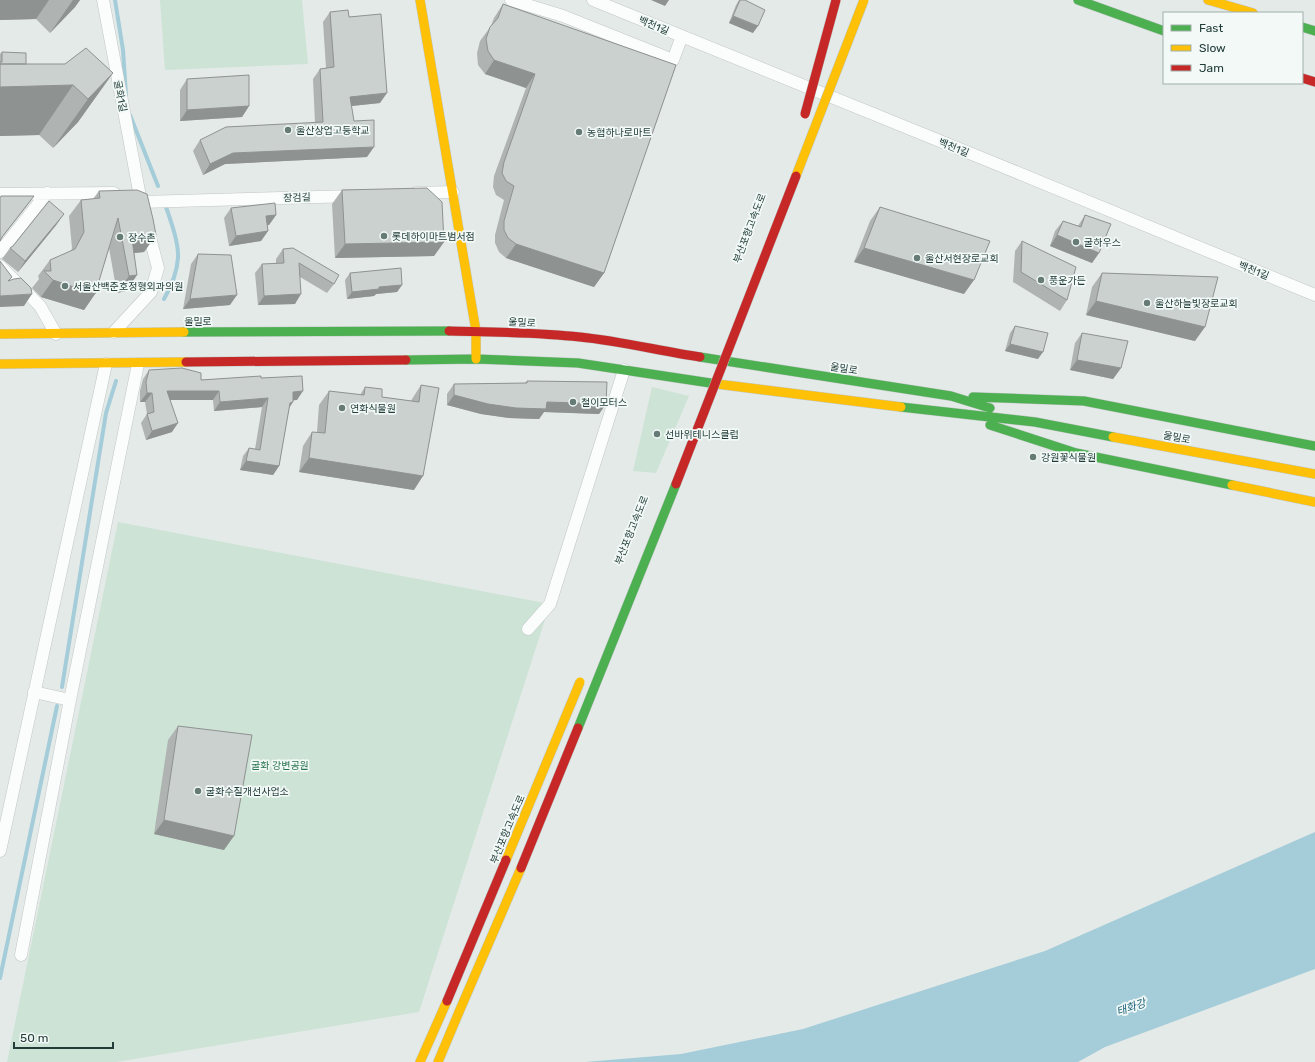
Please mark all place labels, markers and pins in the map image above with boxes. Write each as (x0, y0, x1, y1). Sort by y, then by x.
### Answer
marker: 울산상업고등학교 (283, 125, 293, 135)
place label: 울산상업고등학교 (296, 125, 370, 137)
marker: 농협하나로마트 (574, 127, 584, 137)
place label: 농협하나로마트 (587, 127, 651, 139)
marker: 롯데하이마트범서점 (379, 231, 389, 241)
place label: 롯데하이마트범서점 (392, 231, 475, 243)
marker: 장수촌 (115, 232, 125, 242)
place label: 장수촌 (128, 232, 156, 244)
marker: 굴하우스 (1071, 237, 1081, 247)
place label: 굴하우스 (1084, 237, 1121, 249)
marker: 울산서현장로교회 (912, 253, 922, 263)
place label: 울산서현장로교회 (925, 253, 999, 265)
marker: 풍운가든 (1036, 275, 1046, 285)
place label: 풍운가든 (1049, 275, 1086, 287)
marker: 서울산백준호정형외과의원 (60, 281, 70, 291)
place label: 서울산백준호정형외과의원 (73, 281, 183, 293)
marker: 울산하늘빛장로교회 (1142, 298, 1152, 308)
place label: 울산하늘빛장로교회 (1155, 298, 1238, 310)
marker: 철이모터스 (568, 397, 578, 407)
place label: 철이모터스 (581, 397, 627, 409)
marker: 연화식물원 (337, 403, 347, 413)
place label: 연화식물원 (350, 403, 396, 415)
marker: 선바위테니스클럽 (652, 429, 662, 439)
place label: 선바위테니스클럽 (665, 429, 739, 441)
marker: 강원꽃식물원 (1028, 452, 1038, 462)
place label: 강원꽃식물원 (1041, 452, 1096, 464)
marker: 굴화수질개선사업소 (193, 786, 203, 796)
place label: 굴화수질개선사업소 (206, 786, 289, 798)

